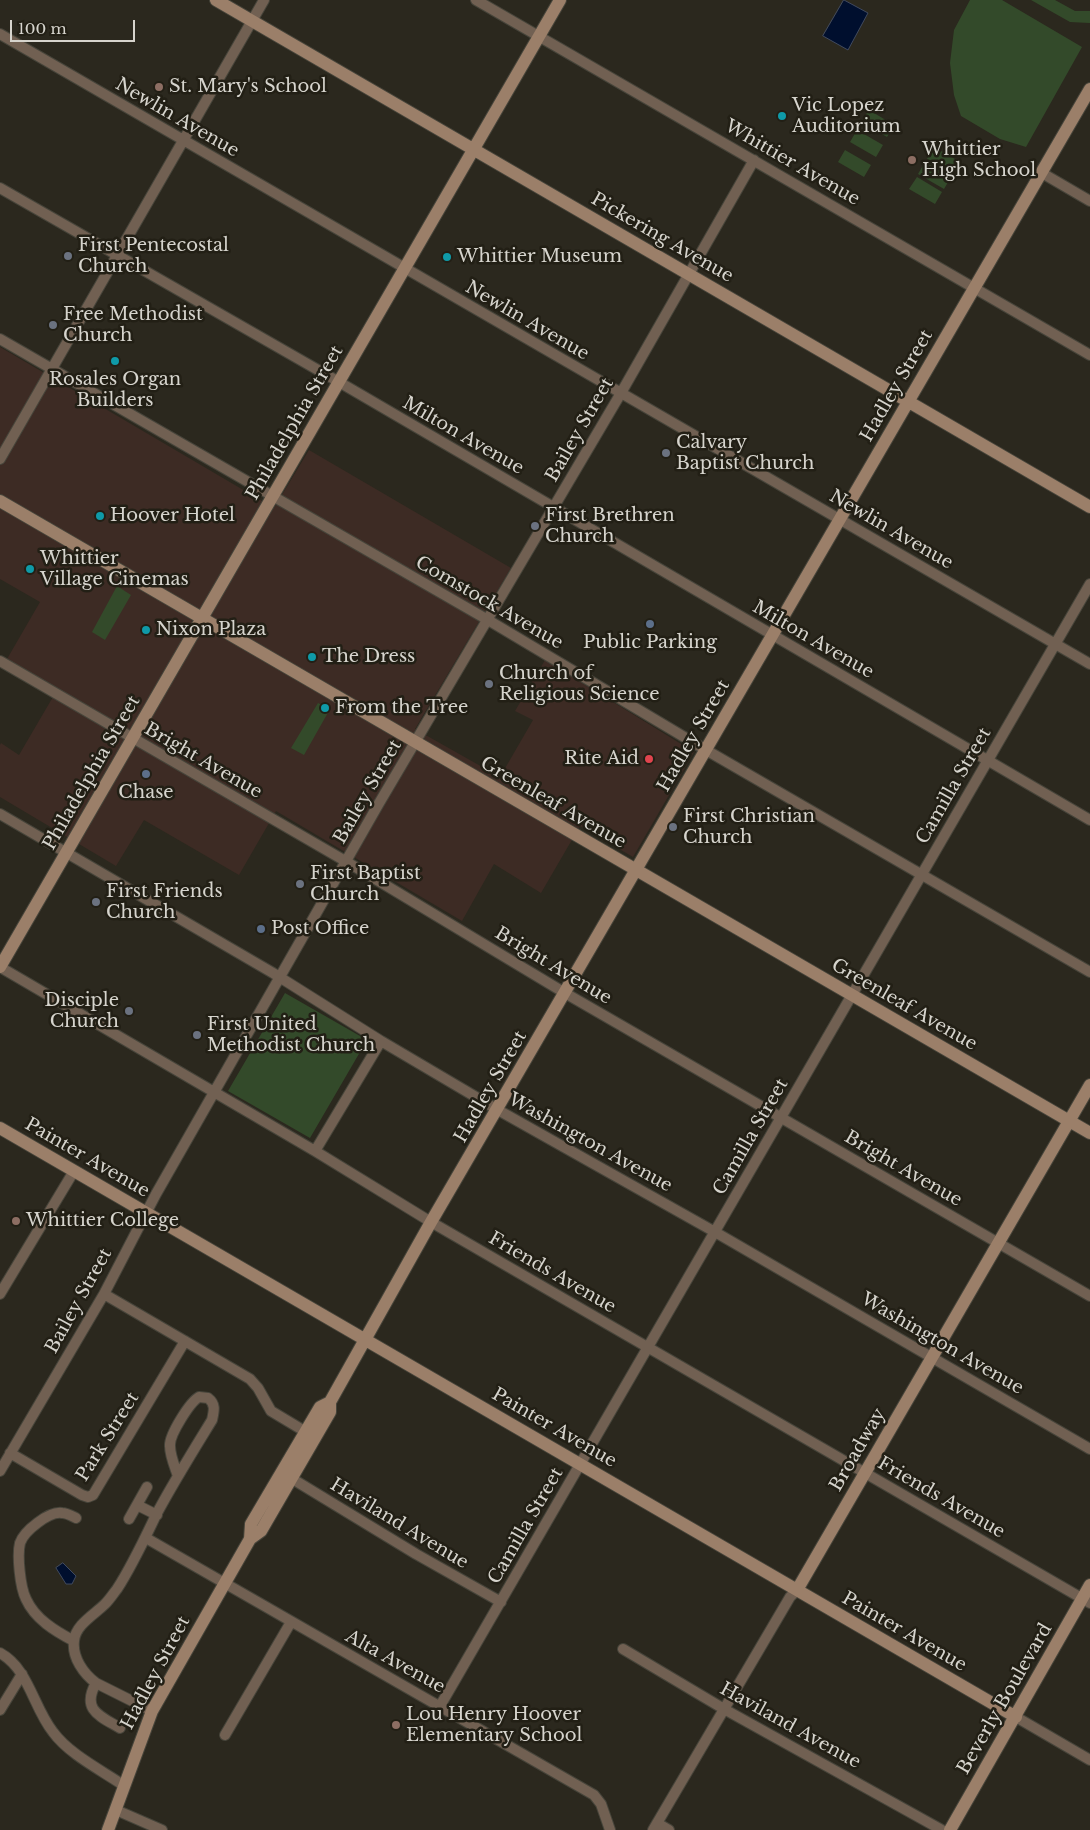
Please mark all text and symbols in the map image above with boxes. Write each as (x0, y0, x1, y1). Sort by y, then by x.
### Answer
scale bar (12, 10, 138, 42)
text: 100 m (18, 19, 67, 38)
street label: Newlin Avenue (111, 74, 243, 162)
place label: St. Mary's School (169, 76, 327, 98)
marker: St. Mary's School (153, 81, 165, 93)
place label: Vic Lopez Auditorium (792, 95, 901, 138)
marker: Vic Lopez Auditorium (776, 110, 788, 122)
street label: Whittier Avenue (721, 116, 863, 210)
place label: Whittier High School (922, 139, 1036, 182)
marker: Whittier High School (906, 154, 918, 166)
street label: Pickering Avenue (587, 189, 737, 287)
place label: First Pentecostal Church (78, 235, 229, 278)
place label: Whittier Museum (457, 246, 622, 268)
marker: First Pentecostal Church (62, 250, 74, 262)
marker: Whittier Museum (441, 251, 453, 263)
street label: Newlin Avenue (461, 277, 593, 365)
place label: Free Methodist Church (63, 304, 203, 346)
marker: Free Methodist Church (47, 319, 59, 331)
street label: Hadley Street (856, 326, 938, 446)
street label: Philadelphia Street (242, 342, 348, 504)
marker: Rosales Organ Builders (109, 355, 121, 367)
place label: Rosales Organ Builders (49, 369, 181, 412)
street label: Bailey Street (541, 374, 619, 486)
street label: Milton Avenue (399, 393, 527, 479)
place label: Calvary Baptist Church (676, 432, 814, 474)
marker: Calvary Baptist Church (660, 447, 672, 459)
street label: Newlin Avenue (825, 486, 957, 574)
place label: Hoover Hotel (110, 505, 235, 527)
place label: First Brethren Church (545, 505, 675, 548)
marker: Hoover Hotel (94, 510, 106, 522)
marker: First Brethren Church (529, 520, 541, 532)
place label: Whittier Village Cinemas (40, 548, 189, 590)
street label: Comstock Avenue (411, 552, 567, 654)
marker: Whittier Village Cinemas (24, 563, 36, 575)
street label: Milton Avenue (749, 597, 877, 683)
marker: Public Parking (644, 618, 656, 630)
place label: Nixon Plaza (156, 619, 266, 641)
marker: Nixon Plaza (140, 624, 152, 636)
place label: Public Parking (583, 632, 717, 654)
place label: The Dress (322, 646, 415, 668)
marker: The Dress (306, 651, 318, 663)
place label: Church of Religious Science (499, 663, 660, 706)
street label: Hadley Street (653, 676, 735, 796)
marker: Church of Religious Science (483, 678, 495, 690)
street label: Philadelphia Street (39, 692, 145, 854)
place label: From the Tree (335, 697, 468, 719)
marker: From the Tree (319, 702, 331, 714)
street label: Bright Avenue (140, 719, 266, 803)
street label: Camilla Street (912, 724, 996, 848)
street label: Bailey Street (329, 736, 407, 848)
place label: Rite Aid (564, 748, 639, 770)
street label: Greenleaf Avenue (476, 753, 630, 853)
marker: Rite Aid (643, 753, 655, 765)
marker: Chase (140, 768, 152, 780)
place label: Chase (118, 782, 174, 804)
place label: First Christian Church (683, 806, 815, 849)
marker: First Christian Church (667, 821, 679, 833)
place label: First Baptist Church (310, 863, 421, 906)
marker: First Baptist Church (294, 878, 306, 890)
place label: First Friends Church (106, 881, 223, 924)
marker: First Friends Church (90, 896, 102, 908)
place label: Post Office (271, 918, 369, 940)
marker: Post Office (255, 923, 267, 935)
street label: Bright Avenue (491, 923, 615, 1009)
street label: Greenleaf Avenue (827, 955, 981, 1055)
place label: Disciple Church (45, 990, 119, 1032)
marker: Disciple Church (123, 1005, 135, 1017)
place label: First United Methodist Church (207, 1014, 375, 1056)
street label: Hadley Street (450, 1027, 532, 1147)
marker: First United Methodist Church (191, 1029, 203, 1041)
street label: Camilla Street (709, 1075, 793, 1199)
street label: Washington Avenue (504, 1089, 676, 1197)
street label: Painter Avenue (21, 1114, 153, 1202)
street label: Bright Avenue (840, 1127, 966, 1211)
place label: Whittier College (26, 1210, 179, 1232)
marker: Whittier College (10, 1215, 22, 1227)
street label: Friends Avenue (485, 1228, 619, 1318)
street label: Bailey Street (41, 1245, 117, 1357)
street label: Washington Avenue (857, 1289, 1027, 1399)
street label: Painter Avenue (488, 1384, 620, 1472)
street label: Park Street (72, 1388, 144, 1486)
street label: Broadway (826, 1405, 890, 1495)
street label: Friends Avenue (874, 1453, 1008, 1543)
street label: Camilla Street (484, 1464, 568, 1588)
street label: Haviland Avenue (326, 1474, 472, 1574)
street label: Painter Avenue (838, 1588, 970, 1676)
street label: Hadley Street (117, 1613, 195, 1733)
street label: Beverly Boulevard (953, 1620, 1057, 1778)
street label: Alta Avenue (342, 1626, 448, 1698)
street label: Haviland Avenue (716, 1678, 864, 1774)
place label: Lou Henry Hoover Elementary School (406, 1704, 582, 1746)
marker: Lou Henry Hoover Elementary School (390, 1719, 402, 1731)

